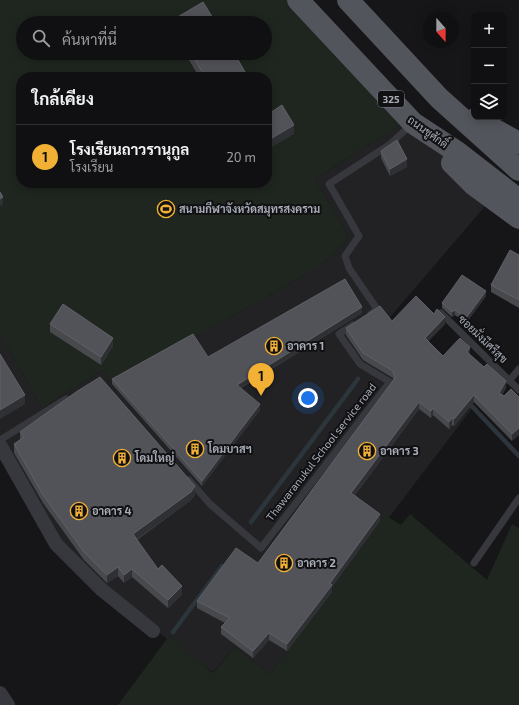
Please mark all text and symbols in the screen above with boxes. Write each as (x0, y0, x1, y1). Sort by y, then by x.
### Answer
north arrow (423, 12, 459, 48)
map controls (471, 12, 507, 120)
button: + (471, 12, 507, 48)
search box (16, 16, 272, 60)
icon: search (30, 27, 52, 49)
text: ค้นหาที่นี่ (62, 30, 117, 48)
button: − (471, 48, 507, 84)
button: layers (471, 84, 507, 120)
text: ใกล้เคียง (32, 88, 94, 108)
road number: 325 (378, 91, 404, 107)
street label: ถนนชูศักดิ์ (404, 109, 454, 152)
text: โรงเรียนถาวรานุกูล (70, 140, 189, 158)
text: 1 (42, 149, 48, 165)
text: 20 m (227, 149, 256, 165)
text: โรงเรียน (70, 159, 113, 175)
sports icon: สนามกีฬาจังหวัดสมุทรสงคราม (156, 199, 176, 219)
place label: สนามกีฬาจังหวัดสมุทรสงคราม (179, 201, 320, 217)
street label: ซอยมั่งมีศรีสุข (454, 309, 513, 367)
building icon: อาคาร 1 (264, 336, 284, 356)
place label: อาคาร 1 (287, 339, 324, 352)
pin: 1 (248, 363, 274, 396)
street label: Thawaranukul School service road (263, 380, 378, 523)
your location (298, 388, 318, 408)
building icon: โดมบาสฯ (185, 439, 205, 459)
place label: โดมบาสฯ (207, 441, 252, 455)
building icon: อาคาร 3 (357, 441, 377, 461)
place label: อาคาร 3 (380, 444, 419, 457)
building icon: โดมใหญ่ (112, 448, 132, 468)
place label: โดมใหญ่ (134, 450, 174, 465)
building icon: อาคาร 4 (69, 501, 89, 521)
place label: อาคาร 4 (92, 504, 132, 517)
building icon: อาคาร 2 (274, 553, 294, 573)
place label: อาคาร 2 (297, 556, 336, 569)

